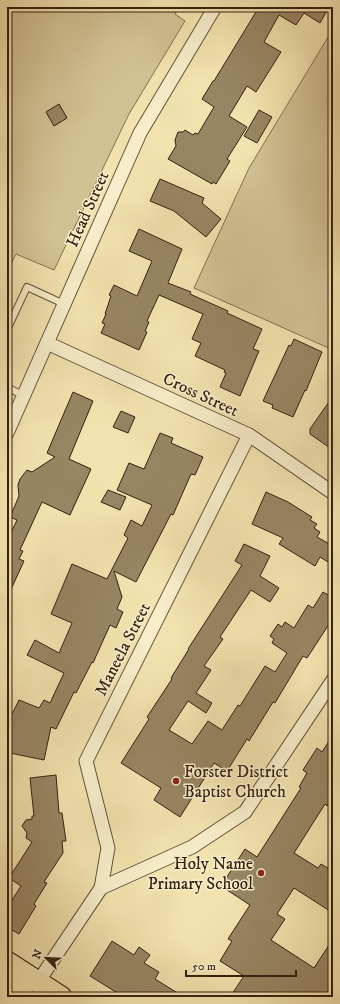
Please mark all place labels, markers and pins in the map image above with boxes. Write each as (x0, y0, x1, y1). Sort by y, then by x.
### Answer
place label: Forster District Baptist Church (184, 761, 289, 803)
marker: Forster District Baptist Church (171, 776, 181, 786)
place label: Holy Name Primary School (148, 853, 253, 895)
marker: Holy Name Primary School (256, 868, 266, 878)

